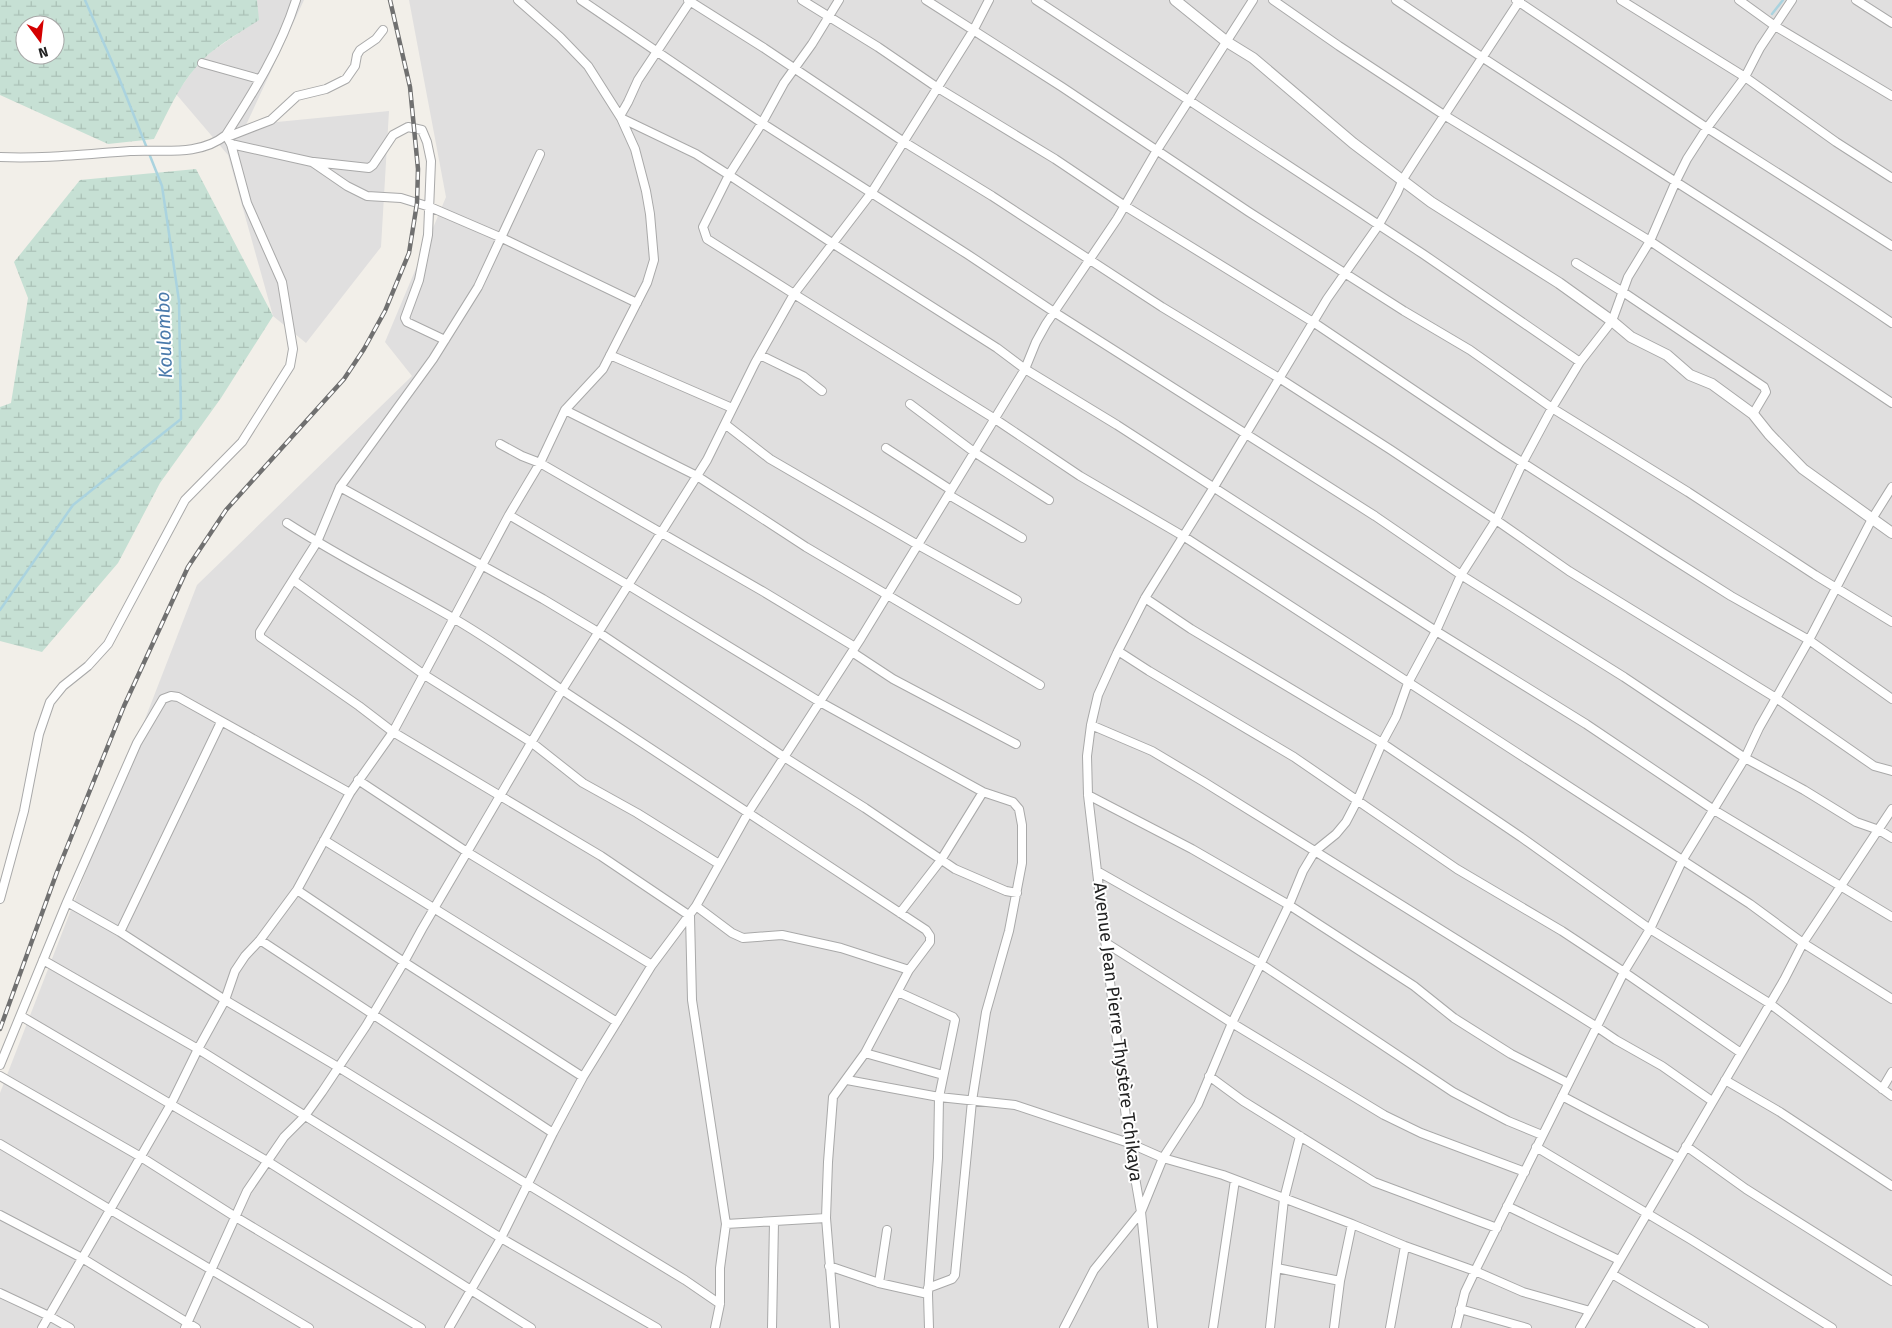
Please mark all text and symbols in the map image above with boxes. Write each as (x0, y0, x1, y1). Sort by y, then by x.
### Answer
north arrow (15, 15, 65, 65)
text: N (37, 43, 50, 61)
water label: Koulombo (151, 291, 177, 379)
street label: Avenue Jean Pierre Thystère Tchikaya (1089, 881, 1147, 1183)

